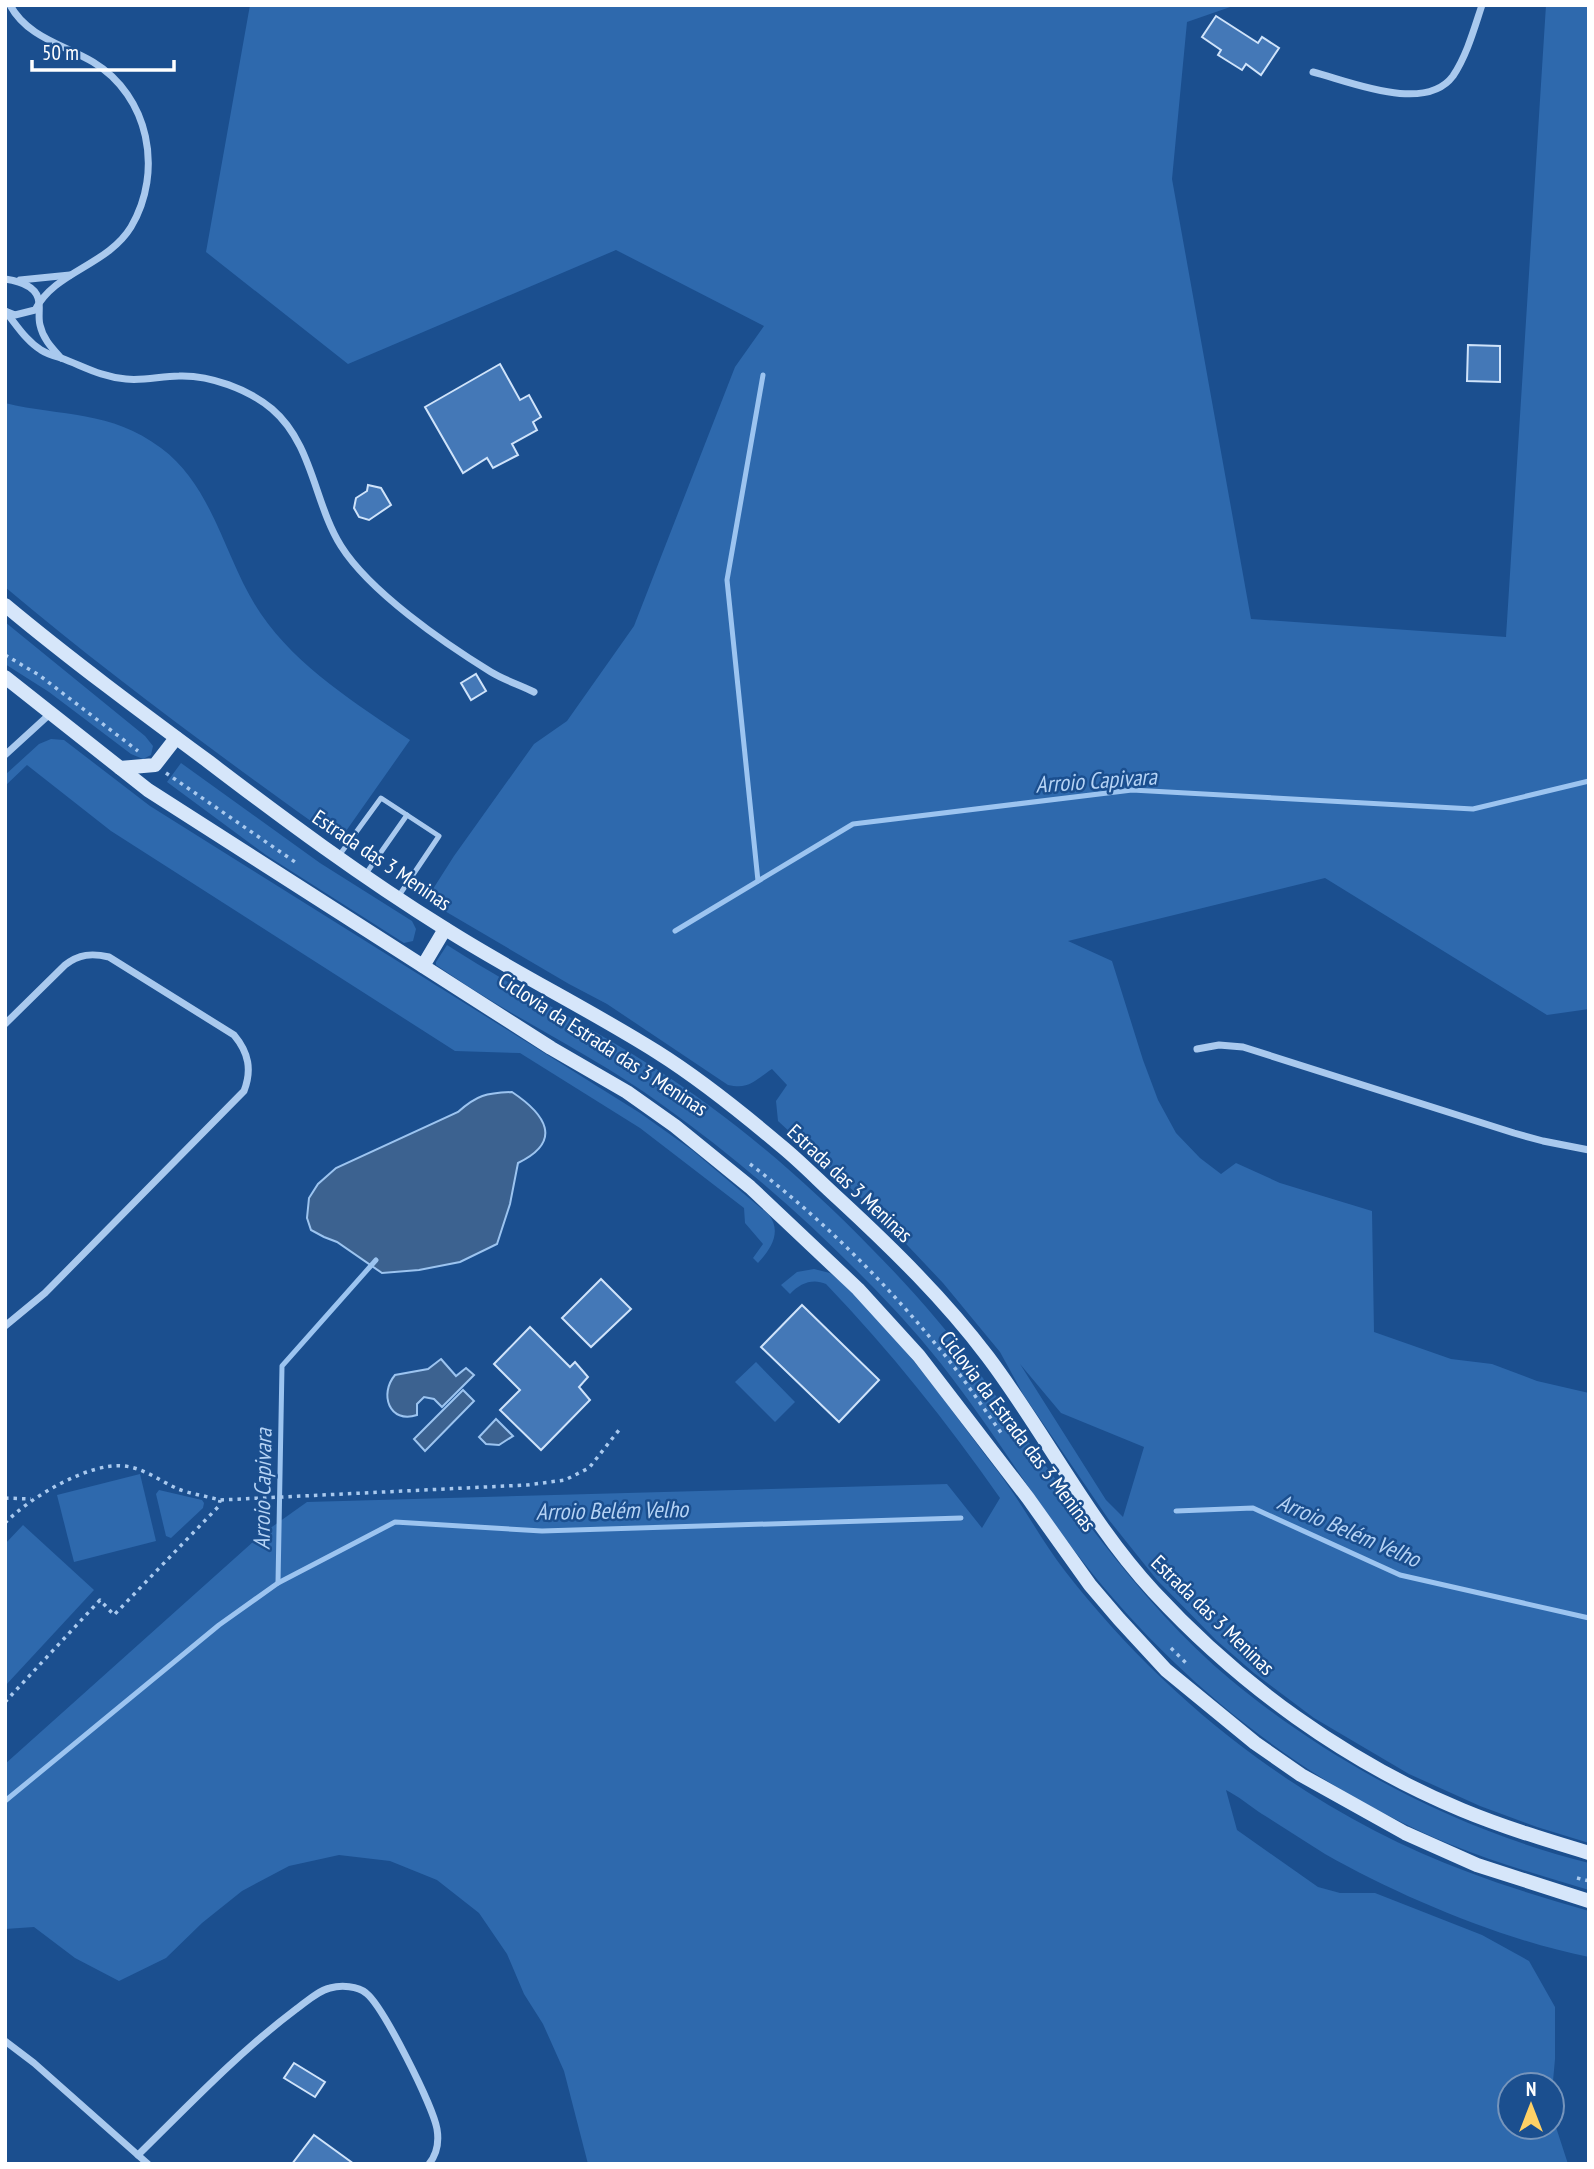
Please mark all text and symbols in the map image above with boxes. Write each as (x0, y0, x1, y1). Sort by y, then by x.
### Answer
scale bar (32, 28, 173, 72)
text: 50 m (42, 39, 79, 66)
water label: Arroio Capivara (1034, 761, 1159, 799)
street label: Estrada das 3 Meninas (308, 804, 456, 916)
street label: Ciclovia da Estrada das 3 Meninas (493, 966, 713, 1122)
street label: Estrada das 3 Meninas (782, 1118, 918, 1248)
street label: Ciclovia da Estrada das 3 Meninas (934, 1325, 1102, 1537)
water label: Arroio Capivara (246, 1426, 278, 1550)
water label: Arroio Belém Velho (1273, 1487, 1427, 1574)
water label: Arroio Belém Velho (536, 1494, 690, 1526)
street label: Estrada das 3 Meninas (1146, 1549, 1280, 1681)
north arrow (1496, 2071, 1566, 2141)
text: N (1526, 2077, 1536, 2101)

